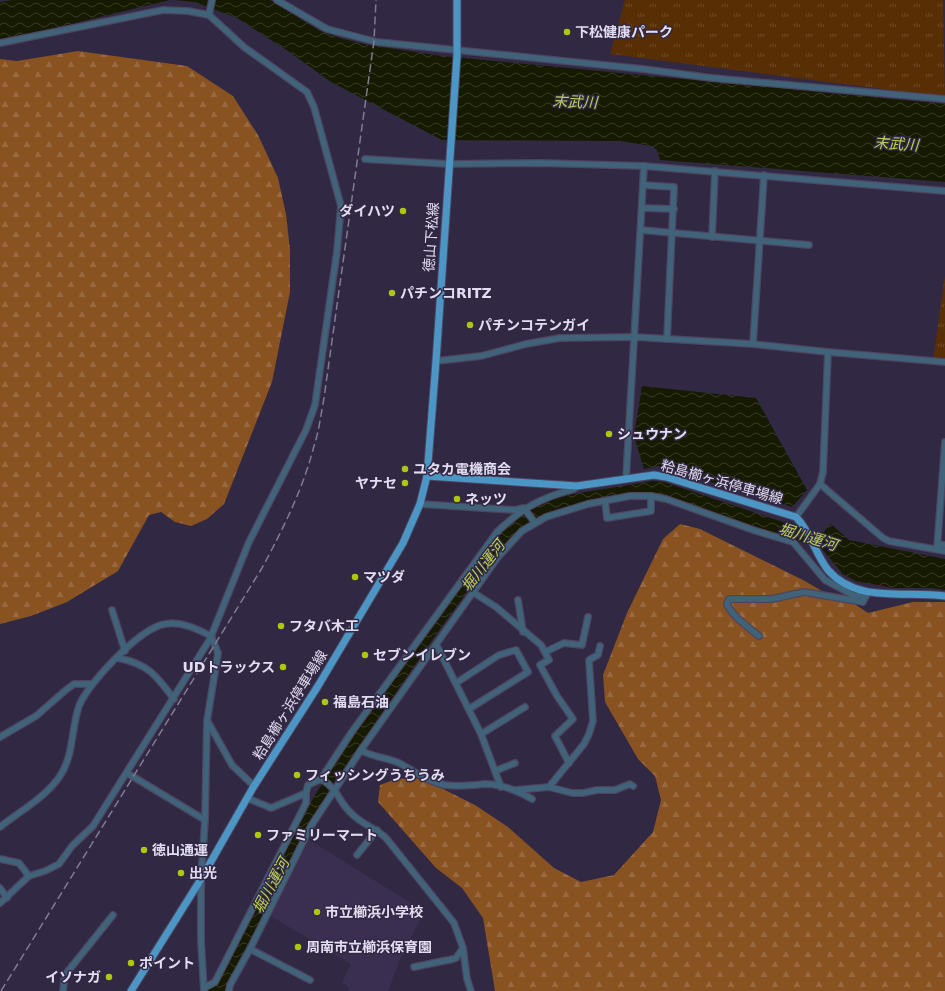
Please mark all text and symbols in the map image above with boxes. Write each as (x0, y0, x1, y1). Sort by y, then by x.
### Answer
place label: 下松健康パーク (575, 24, 673, 40)
marker: 下松健康パーク (562, 27, 572, 37)
water label: 末武川 (552, 92, 600, 112)
water label: 末武川 (873, 133, 921, 155)
street label: 徳山下松線 (421, 202, 441, 272)
place label: ダイハツ (339, 203, 395, 219)
marker: ダイハツ (398, 206, 408, 216)
place label: パチンコRITZ (400, 285, 492, 301)
marker: パチンコRITZ (387, 288, 397, 298)
place label: パチンコテンガイ (478, 317, 590, 333)
marker: パチンコテンガイ (465, 320, 475, 330)
place label: シュウナン (617, 426, 687, 442)
marker: シュウナン (604, 429, 614, 439)
street label: 粭島櫛ヶ浜停車場線 (659, 457, 785, 507)
place label: ユタカ電機商会 (413, 461, 511, 477)
marker: ユタカ電機商会 (400, 464, 410, 474)
place label: ヤナセ (355, 475, 397, 491)
marker: ヤナセ (400, 478, 410, 488)
place label: ネッツ (465, 491, 507, 507)
marker: ネッツ (452, 494, 462, 504)
water label: 堀川運河 (777, 520, 842, 555)
water label: 堀川運河 (457, 534, 510, 595)
place label: マツダ (363, 569, 405, 585)
marker: マツダ (350, 572, 360, 582)
place label: フタバ木工 (289, 618, 359, 634)
marker: フタバ木工 (276, 621, 286, 631)
street label: 粭島櫛ヶ浜停車場線 (250, 647, 330, 763)
place label: セブンイレブン (373, 647, 471, 663)
marker: セブンイレブン (360, 650, 370, 660)
place label: UDトラックス (182, 659, 275, 675)
marker: UDトラックス (278, 662, 288, 672)
place label: 福島石油 (333, 694, 389, 710)
marker: 福島石油 (320, 697, 330, 707)
place label: フィッシングうちうみ (305, 767, 445, 783)
marker: フィッシングうちうみ (292, 770, 302, 780)
place label: ファミリーマート (266, 827, 378, 843)
marker: ファミリーマート (253, 830, 263, 840)
place label: 徳山通運 (152, 842, 208, 858)
marker: 徳山通運 (139, 845, 149, 855)
water label: 堀川運河 (249, 853, 294, 917)
place label: 出光 (189, 865, 217, 881)
marker: 出光 (176, 868, 186, 878)
place label: 市立櫛浜小学校 (325, 904, 423, 920)
marker: 市立櫛浜小学校 (312, 907, 322, 917)
place label: 周南市立櫛浜保育園 (306, 939, 432, 955)
marker: 周南市立櫛浜保育園 (293, 942, 303, 952)
place label: ポイント (139, 955, 195, 971)
marker: ポイント (126, 958, 136, 968)
place label: イソナガ (45, 969, 101, 985)
marker: イソナガ (104, 972, 114, 982)

